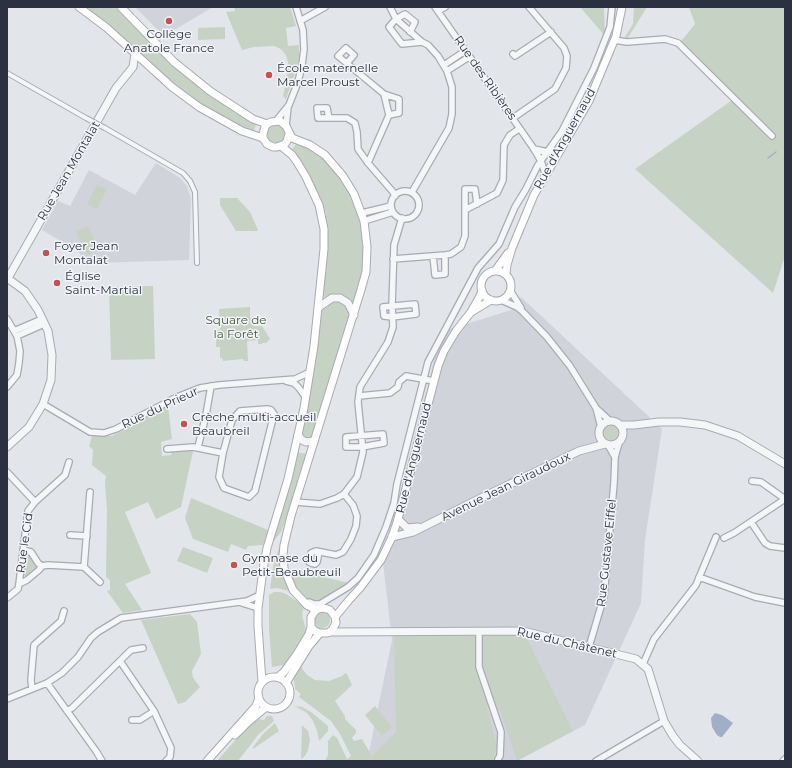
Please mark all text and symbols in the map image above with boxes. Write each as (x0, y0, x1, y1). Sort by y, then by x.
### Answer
marker: Collège Anatole France (164, 16, 174, 26)
place label: Collège Anatole France (124, 27, 214, 55)
street label: Rue des Ribières (450, 33, 520, 123)
place label: École maternelle Marcel Proust (277, 61, 378, 89)
marker: École maternelle Marcel Proust (264, 70, 274, 80)
street label: Rue d'Anguernaud (531, 86, 599, 192)
street label: Rue Jean Montalat (35, 119, 103, 223)
place label: Foyer Jean Montalat (54, 239, 119, 267)
marker: Foyer Jean Montalat (41, 248, 51, 258)
place label: Église Saint-Martial (65, 269, 142, 297)
marker: Église Saint-Martial (52, 278, 62, 288)
park label: Square de la Forêt (205, 313, 267, 341)
street label: Rue du Prieur (119, 384, 201, 432)
street label: Rue d'Anguernaud (393, 401, 435, 515)
place label: Crèche multi-accueil Beaubreil (192, 410, 316, 438)
marker: Crèche multi-accueil Beaubreil (179, 419, 189, 429)
street label: Avenue Jean Giraudoux (439, 449, 573, 525)
street label: Rue Gustave Eiffel (594, 498, 620, 608)
street label: Rue le Cid (14, 512, 36, 574)
place label: Gymnase du Petit-Beaubreuil (242, 551, 341, 579)
marker: Gymnase du Petit-Beaubreuil (229, 560, 239, 570)
street label: Rue du Châtenet (516, 624, 618, 662)

